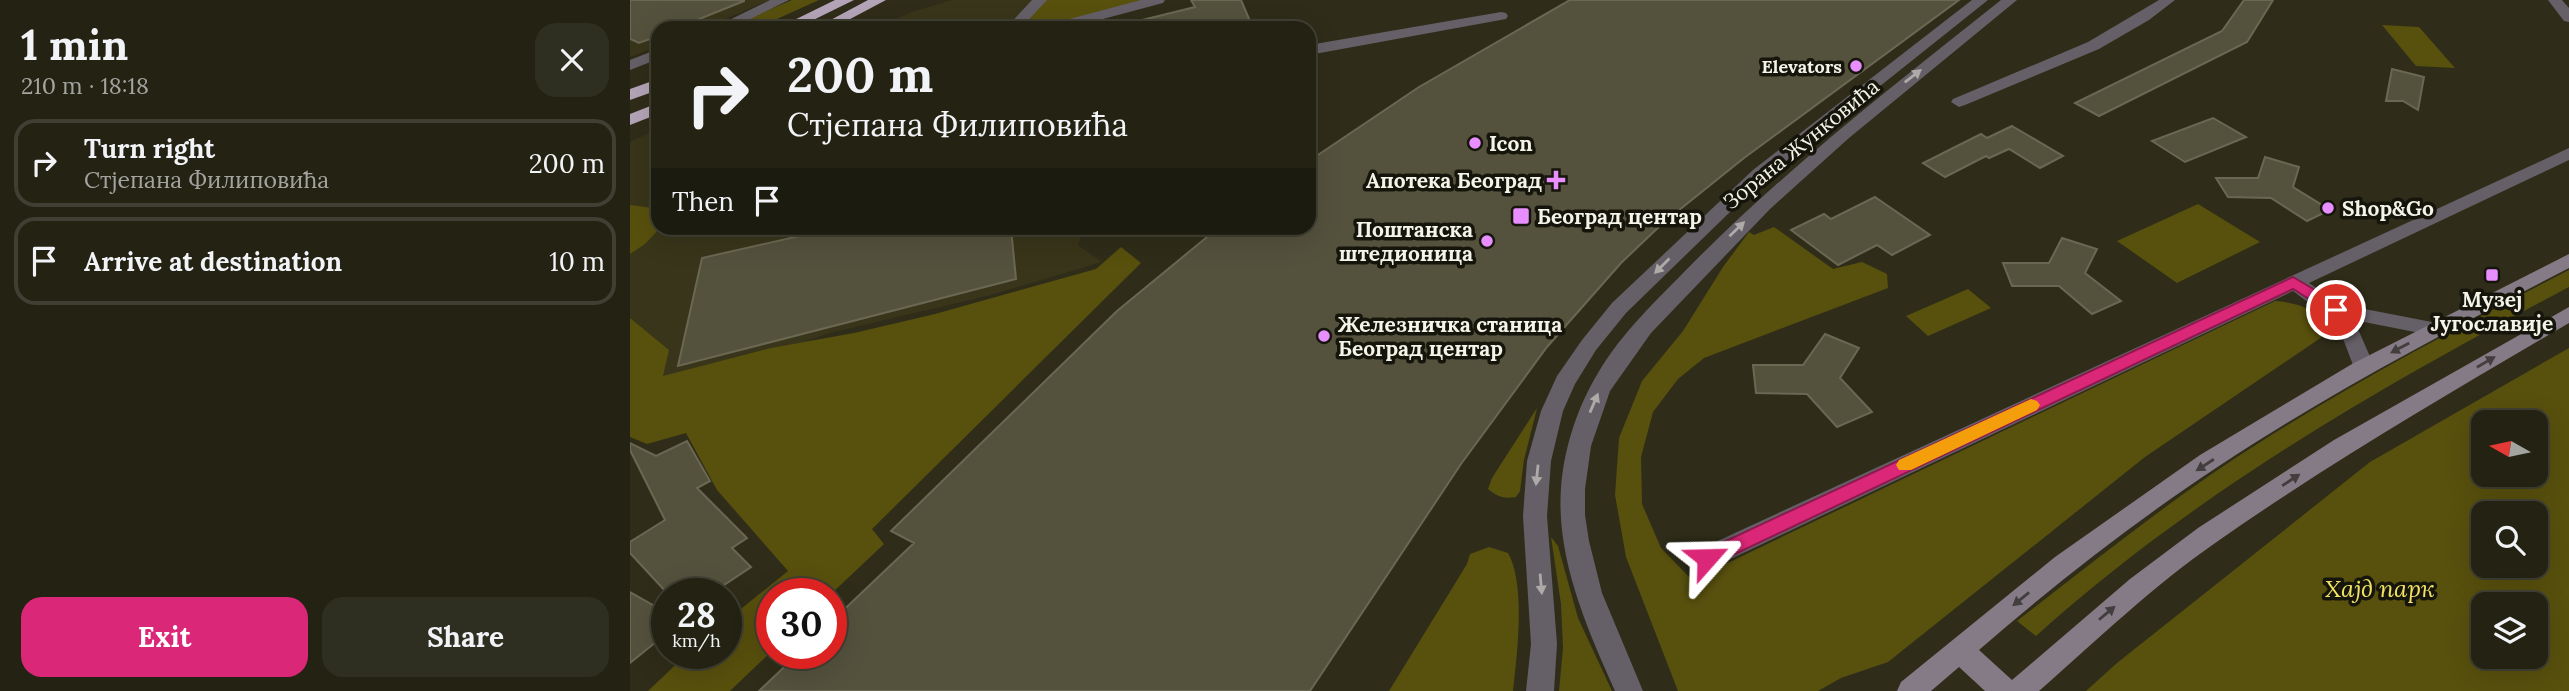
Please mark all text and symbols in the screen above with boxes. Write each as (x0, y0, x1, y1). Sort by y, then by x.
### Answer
text: 1 min (21, 18, 128, 72)
button: close (535, 23, 609, 97)
text: 200 m (787, 43, 933, 105)
icon: right (672, 49, 763, 140)
place label: Elevators (1762, 55, 1842, 78)
marker: Elevators (1848, 58, 1864, 74)
one-way arrow (1904, 69, 1922, 84)
text: 210 m · 18:18 (21, 71, 149, 100)
street label: Зорана Жунковића (1718, 73, 1884, 215)
text: Стјепана Филиповића (787, 104, 1128, 145)
place label: Icon (1489, 130, 1533, 157)
text: Turn right (84, 132, 215, 165)
marker: Icon (1467, 135, 1483, 151)
icon: right (25, 144, 63, 182)
text: 200 m (529, 147, 605, 180)
text: Стјепана Филиповића (84, 165, 329, 194)
place label: Апотека Београд (1366, 167, 1542, 194)
marker: Апотека Београд (1548, 172, 1564, 188)
icon: arrive (748, 182, 786, 220)
text: Then (672, 185, 734, 218)
place label: Shop&Go (2342, 195, 2434, 222)
marker: Shop&Go (2320, 200, 2336, 216)
place label: Београд центар (1537, 203, 1702, 230)
marker: Београд центар (1511, 206, 1531, 226)
place label: Поштанска штедионица (1339, 216, 1473, 267)
one-way arrow (1729, 220, 1746, 237)
marker: Поштанска штедионица (1479, 233, 1495, 249)
icon: arrive (25, 242, 63, 280)
text: Arrive at destination (84, 245, 342, 278)
text: 10 m (549, 245, 605, 278)
one-way arrow (1653, 258, 1670, 275)
marker: Музеј Југославије (2484, 267, 2500, 283)
pin (2306, 280, 2366, 340)
place label: Музеј Југославије (2431, 286, 2553, 337)
icon: arrive (2317, 291, 2355, 329)
place label: Железничка станица Београд центар (1338, 311, 1562, 362)
marker: Железничка станица Београд центар (1316, 328, 1332, 344)
one-way arrow (2390, 343, 2410, 354)
one-way arrow (2476, 356, 2495, 369)
one-way arrow (1589, 393, 1600, 414)
north arrow (2471, 410, 2548, 486)
map controls (2471, 410, 2548, 669)
one-way arrow (2195, 458, 2214, 471)
one-way arrow (1531, 464, 1542, 486)
one-way arrow (2281, 473, 2301, 486)
button: search (2471, 501, 2548, 578)
position arrow (1670, 521, 1744, 595)
one-way arrow (1536, 573, 1547, 595)
park label: Хајд парк (2325, 573, 2435, 604)
speed limit sign: 30 (756, 578, 847, 669)
one-way arrow (2013, 591, 2030, 606)
text: 28 (677, 592, 716, 637)
button: layers (2471, 592, 2548, 669)
button: Exit (21, 597, 308, 677)
button: Share (322, 597, 609, 677)
one-way arrow (2098, 605, 2116, 621)
text: km/h (672, 629, 721, 652)

